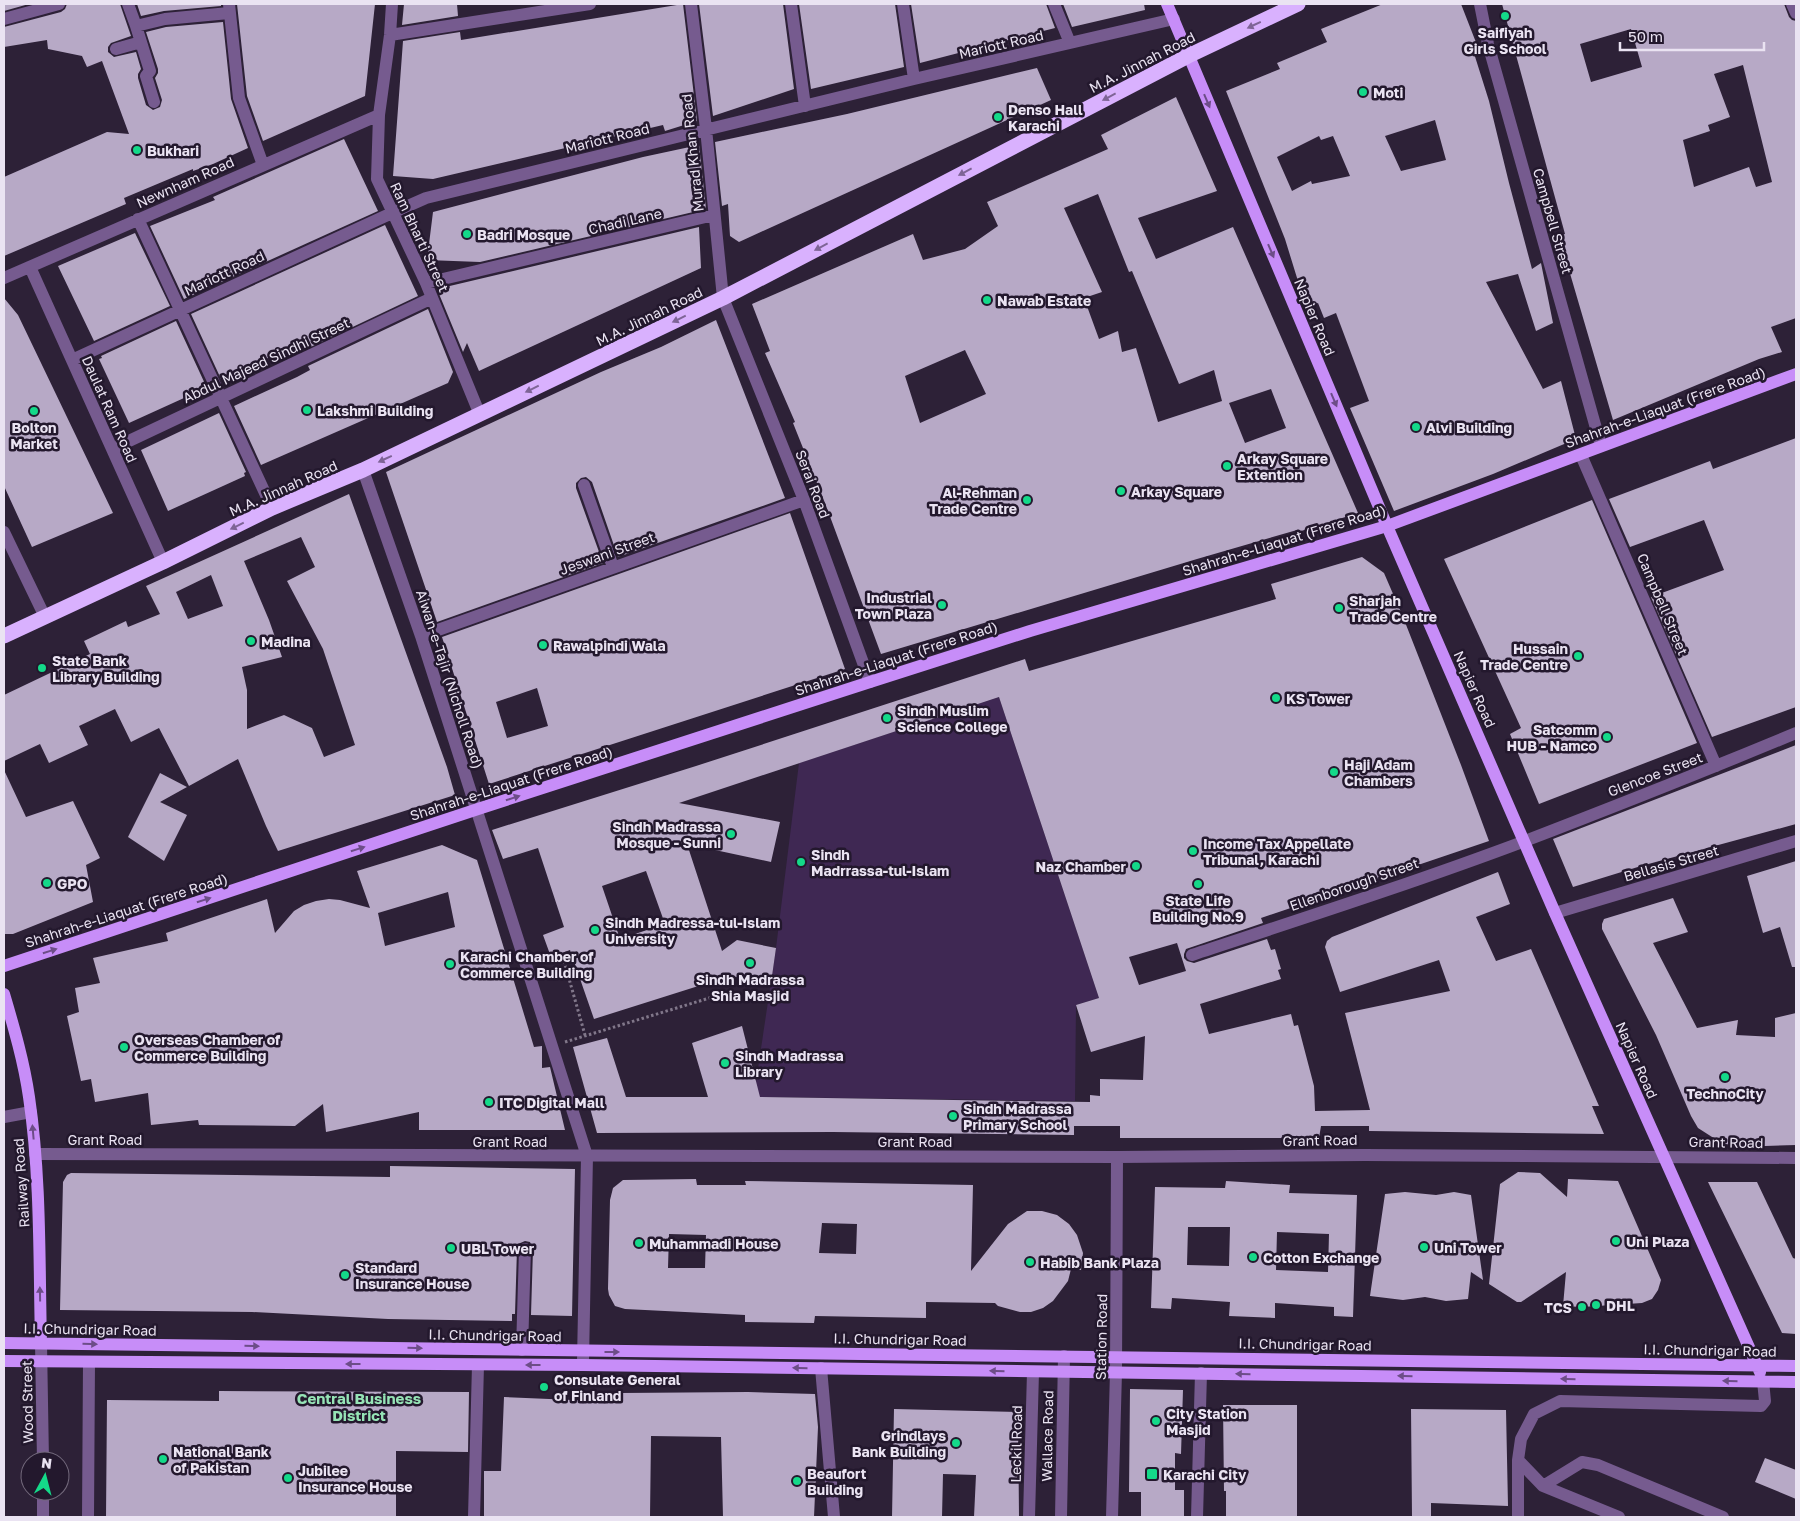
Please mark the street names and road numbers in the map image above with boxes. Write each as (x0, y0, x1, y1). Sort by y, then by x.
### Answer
street label: Mariott Road (957, 26, 1045, 62)
street label: M.A. Jinnah Road (1086, 28, 1198, 96)
street label: Murad Khan Road (677, 93, 707, 213)
street label: Mariott Road (563, 119, 651, 157)
street label: Newnham Road (133, 153, 237, 211)
street label: Campbell Street (1530, 166, 1576, 276)
street label: Ram Bharti Street (387, 179, 453, 295)
street label: Chadi Lane (587, 204, 663, 238)
street label: Mariott Road (181, 247, 267, 299)
street label: Napier Road (1291, 276, 1339, 358)
street label: M.A. Jinnah Road (593, 283, 705, 349)
street label: Abdul Majeed Sindhi Street (180, 314, 352, 406)
street label: Daulat Ram Road (79, 353, 141, 465)
street label: Shahrah-e-Liaquat (Frere Road) (1563, 363, 1767, 451)
street label: Serai Road (792, 447, 834, 521)
street label: M.A. Jinnah Road (226, 457, 340, 519)
street label: Shahrah-e-Liaquat (Frere Road) (1180, 501, 1388, 579)
street label: Jeswani Street (557, 528, 657, 578)
street label: Campbell Street (1634, 550, 1692, 658)
street label: Aiwan-e-Tajir (Nicholl Road) (413, 587, 487, 771)
street label: Shahrah-e-Liaquat (Frere Road) (793, 617, 999, 699)
street label: Napier Road (1450, 648, 1500, 730)
street label: Shahrah-e-Liaquat (Frere Road) (408, 742, 614, 824)
street label: Glencoe Street (1605, 748, 1705, 800)
street label: Bellasis Street (1622, 841, 1720, 885)
street label: Ellenborough Street (1287, 854, 1421, 914)
street label: Shahrah-e-Liaquat (Frere Road) (23, 869, 229, 951)
street label: Napier Road (1612, 1019, 1662, 1101)
street label: Grant Road (68, 1131, 142, 1148)
street label: Grant Road (1282, 1131, 1358, 1149)
street label: Grant Road (473, 1133, 547, 1150)
street label: Grant Road (878, 1133, 952, 1150)
street label: Grant Road (1688, 1133, 1764, 1151)
street label: Railway Road (9, 1138, 33, 1228)
street label: Station Road (1092, 1294, 1110, 1380)
street label: I.I. Chundrigar Road (23, 1319, 157, 1339)
street label: I.I. Chundrigar Road (428, 1325, 562, 1345)
street label: I.I. Chundrigar Road (833, 1329, 967, 1349)
street label: I.I. Chundrigar Road (1238, 1334, 1372, 1354)
street label: I.I. Chundrigar Road (1643, 1340, 1777, 1360)
street label: Wood Street (18, 1360, 36, 1444)
street label: Wallace Road (1038, 1390, 1056, 1482)
street label: Leckil Road (1007, 1405, 1025, 1483)

